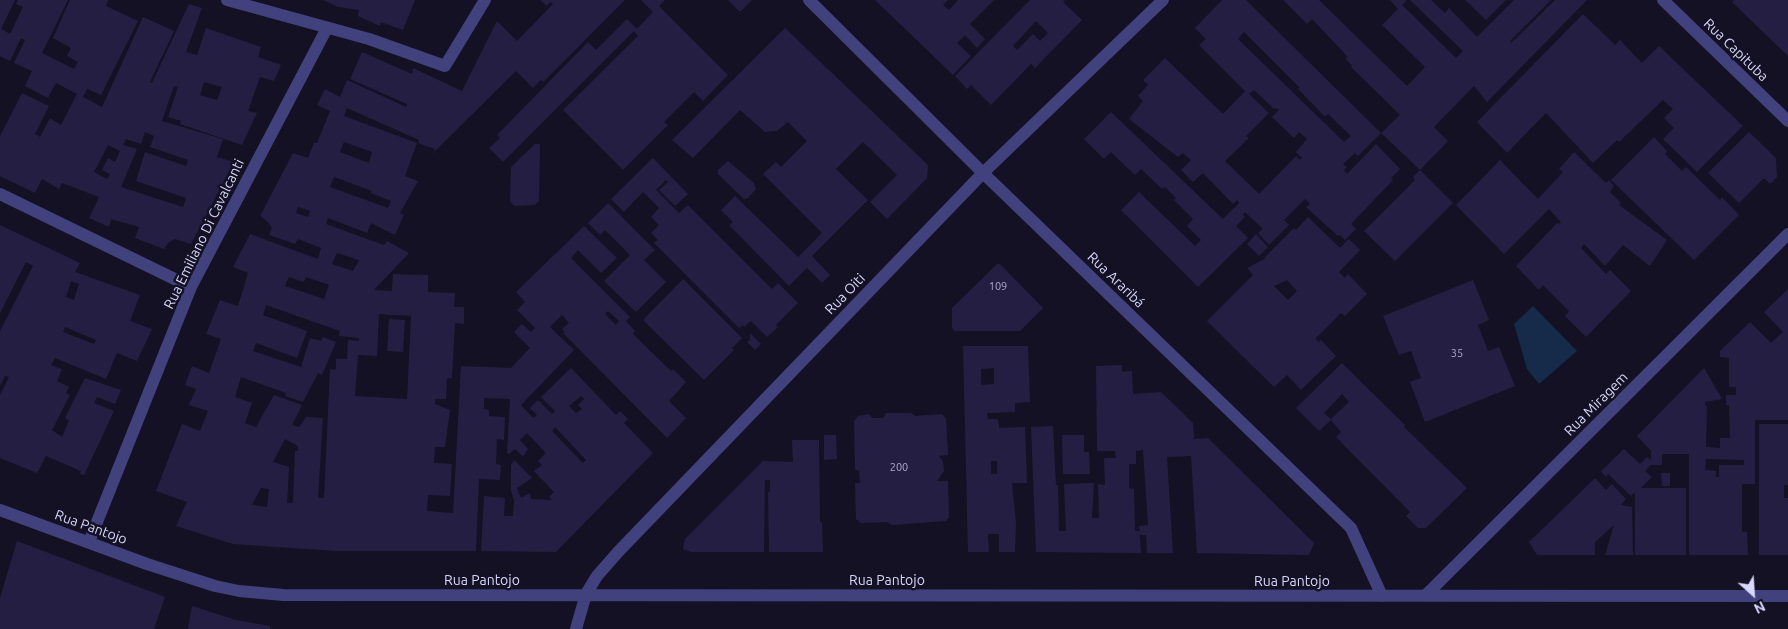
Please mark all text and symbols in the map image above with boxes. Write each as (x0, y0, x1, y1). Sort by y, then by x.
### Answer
street label: Rua Capituba (1700, 15, 1772, 85)
street label: Rua Emiliano Di Cavalcanti (160, 156, 248, 312)
street label: Rua Araribá (1084, 249, 1148, 311)
street label: Rua Oiti (821, 270, 869, 318)
house number: 109 (989, 279, 1007, 293)
house number: 35 (1451, 346, 1463, 360)
street label: Rua Miragem (1561, 369, 1631, 439)
house number: 200 (890, 460, 908, 474)
street label: Rua Pantojo (53, 506, 129, 548)
north arrow (1728, 569, 1778, 619)
street label: Rua Pantojo (444, 572, 520, 588)
street label: Rua Pantojo (849, 572, 925, 588)
street label: Rua Pantojo (1254, 573, 1330, 589)
text: N (1751, 598, 1768, 617)

